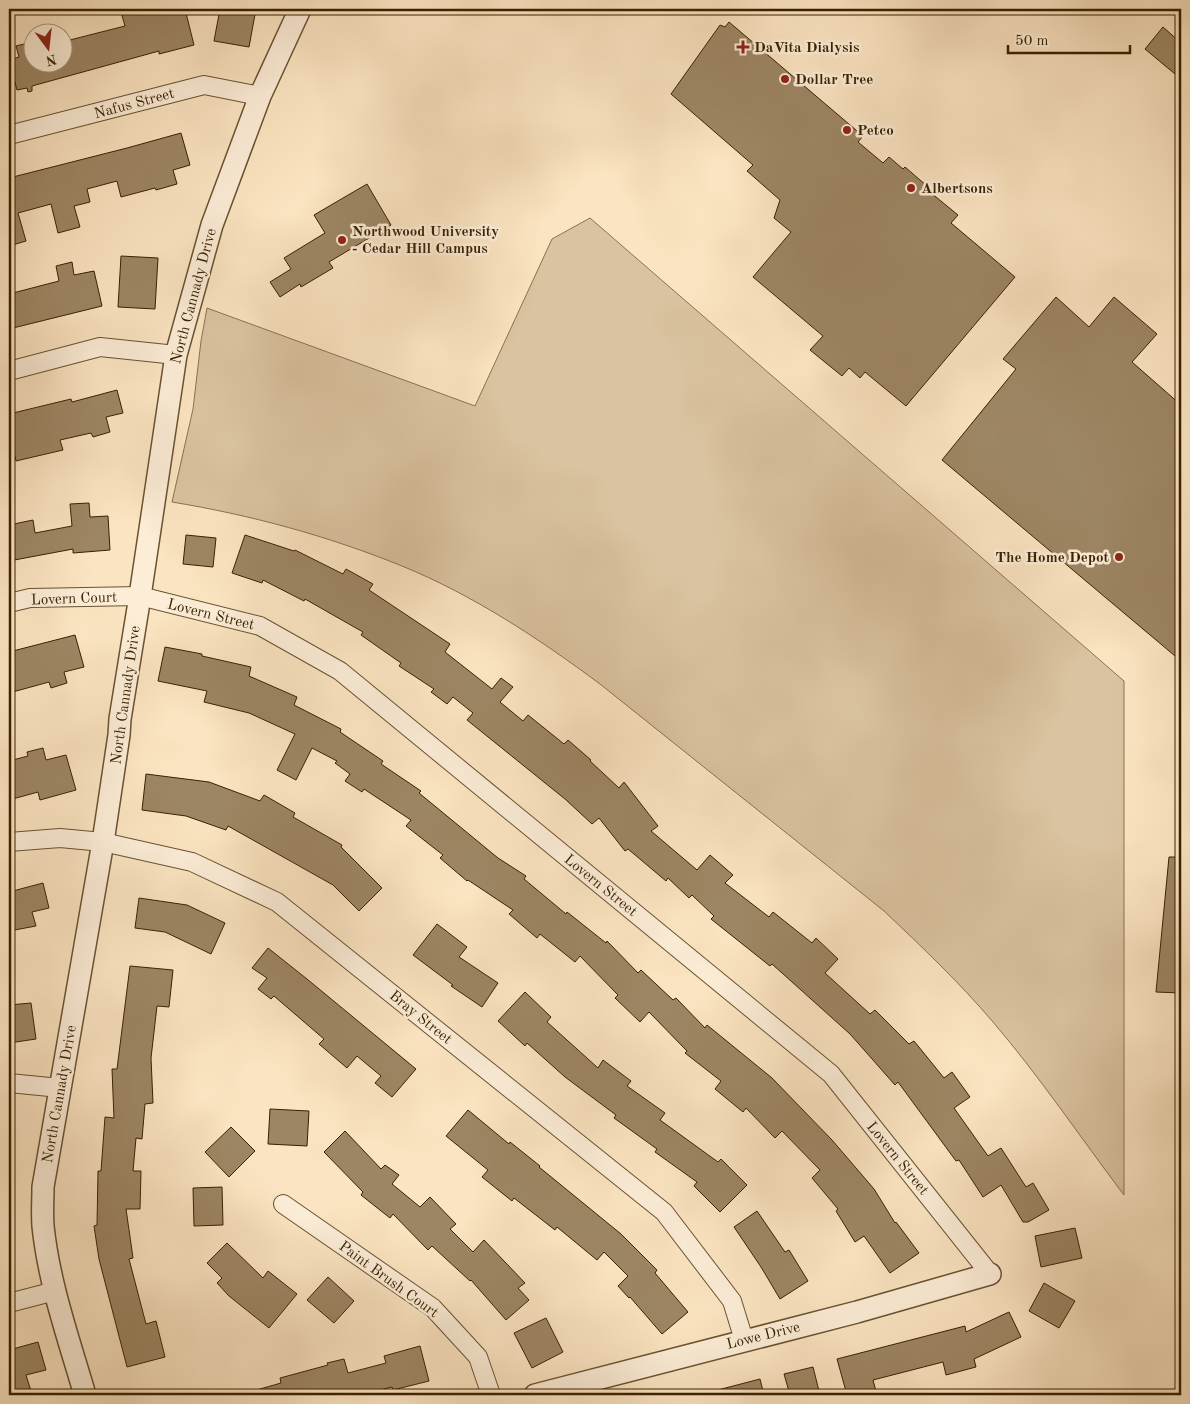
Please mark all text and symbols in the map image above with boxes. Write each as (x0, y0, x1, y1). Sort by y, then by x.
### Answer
north arrow (22, 22, 72, 72)
scale bar (1008, 22, 1130, 54)
text: 50 m (1015, 34, 1049, 49)
marker: DaVita Dialysis (736, 40, 750, 54)
place label: DaVita Dialysis (754, 41, 859, 56)
text: N (44, 51, 58, 68)
marker: Dollar Tree (779, 73, 791, 85)
place label: Dollar Tree (795, 73, 873, 88)
street label: Nafus Street (93, 87, 176, 122)
marker: Petco (841, 124, 853, 136)
place label: Petco (857, 124, 894, 139)
marker: Albertsons (905, 182, 917, 194)
place label: Albertsons (921, 182, 993, 197)
place label: Northwood University - Cedar Hill Campus (352, 225, 499, 257)
street label: North Cannady Drive (169, 227, 220, 366)
marker: Northwood University - Cedar Hill Campus (336, 234, 348, 246)
place label: The Home Depot (995, 551, 1110, 566)
marker: The Home Depot (1113, 551, 1125, 563)
street label: Lovern Court (31, 590, 117, 609)
street label: Lovern Street (166, 597, 256, 634)
street label: North Cannady Drive (109, 625, 144, 765)
street label: Lovern Street (561, 852, 639, 920)
street label: Bray Street (386, 989, 454, 1048)
street label: North Cannady Drive (41, 1024, 80, 1164)
street label: Lovern Street (863, 1120, 931, 1198)
street label: Paint Brush Court (336, 1239, 441, 1321)
street label: Lowe Drive (725, 1320, 802, 1353)

